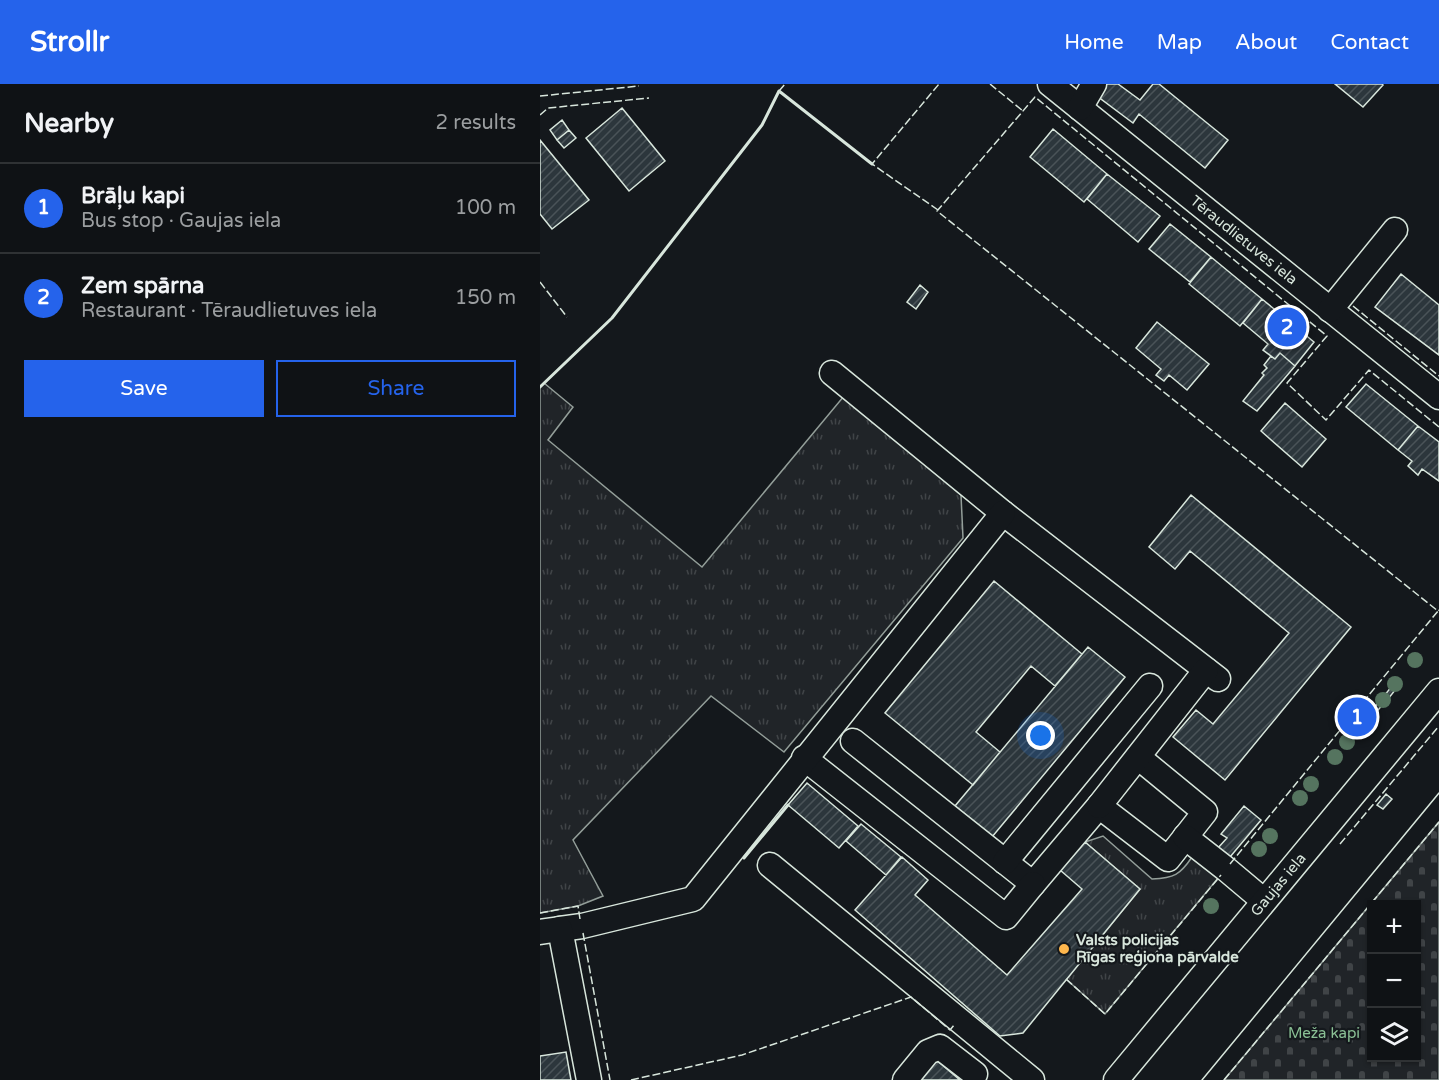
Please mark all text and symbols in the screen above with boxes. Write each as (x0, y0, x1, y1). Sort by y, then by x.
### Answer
text: Strollr (30, 25, 109, 59)
text: Home (1064, 30, 1124, 55)
text: Map (1157, 30, 1202, 55)
text: About (1235, 30, 1297, 55)
text: Contact (1330, 30, 1409, 55)
text: Nearby (24, 108, 114, 139)
text: 2 results (436, 111, 516, 135)
text: Brāļu kapi (81, 183, 185, 209)
street label: Tēraudlietuves iela (1187, 192, 1301, 289)
text: 1 (37, 196, 50, 220)
text: 100 m (455, 196, 516, 220)
text: Bus stop · Gaujas iela (81, 209, 281, 233)
text: Zem spārna (81, 273, 204, 299)
text: 2 (37, 286, 50, 310)
text: 150 m (455, 286, 516, 310)
text: Restaurant · Tēraudlietuves iela (81, 299, 377, 323)
pin: 2 (1268, 304, 1306, 350)
button: Save (24, 360, 264, 417)
button: Share (276, 360, 516, 417)
pin: 1 (1338, 694, 1376, 740)
your location (1026, 721, 1055, 750)
street label: Gaujas iela (1247, 849, 1310, 920)
map controls (1367, 900, 1421, 1062)
button: + (1367, 900, 1421, 954)
place label: Valsts policijas Rīgas reģiona pārvalde (1076, 931, 1239, 967)
marker: Valsts policijas Rīgas reģiona pārvalde (1057, 942, 1071, 956)
button: − (1367, 954, 1421, 1008)
button: layers (1367, 1008, 1421, 1062)
park label: Meža kapi (1288, 1024, 1360, 1042)

